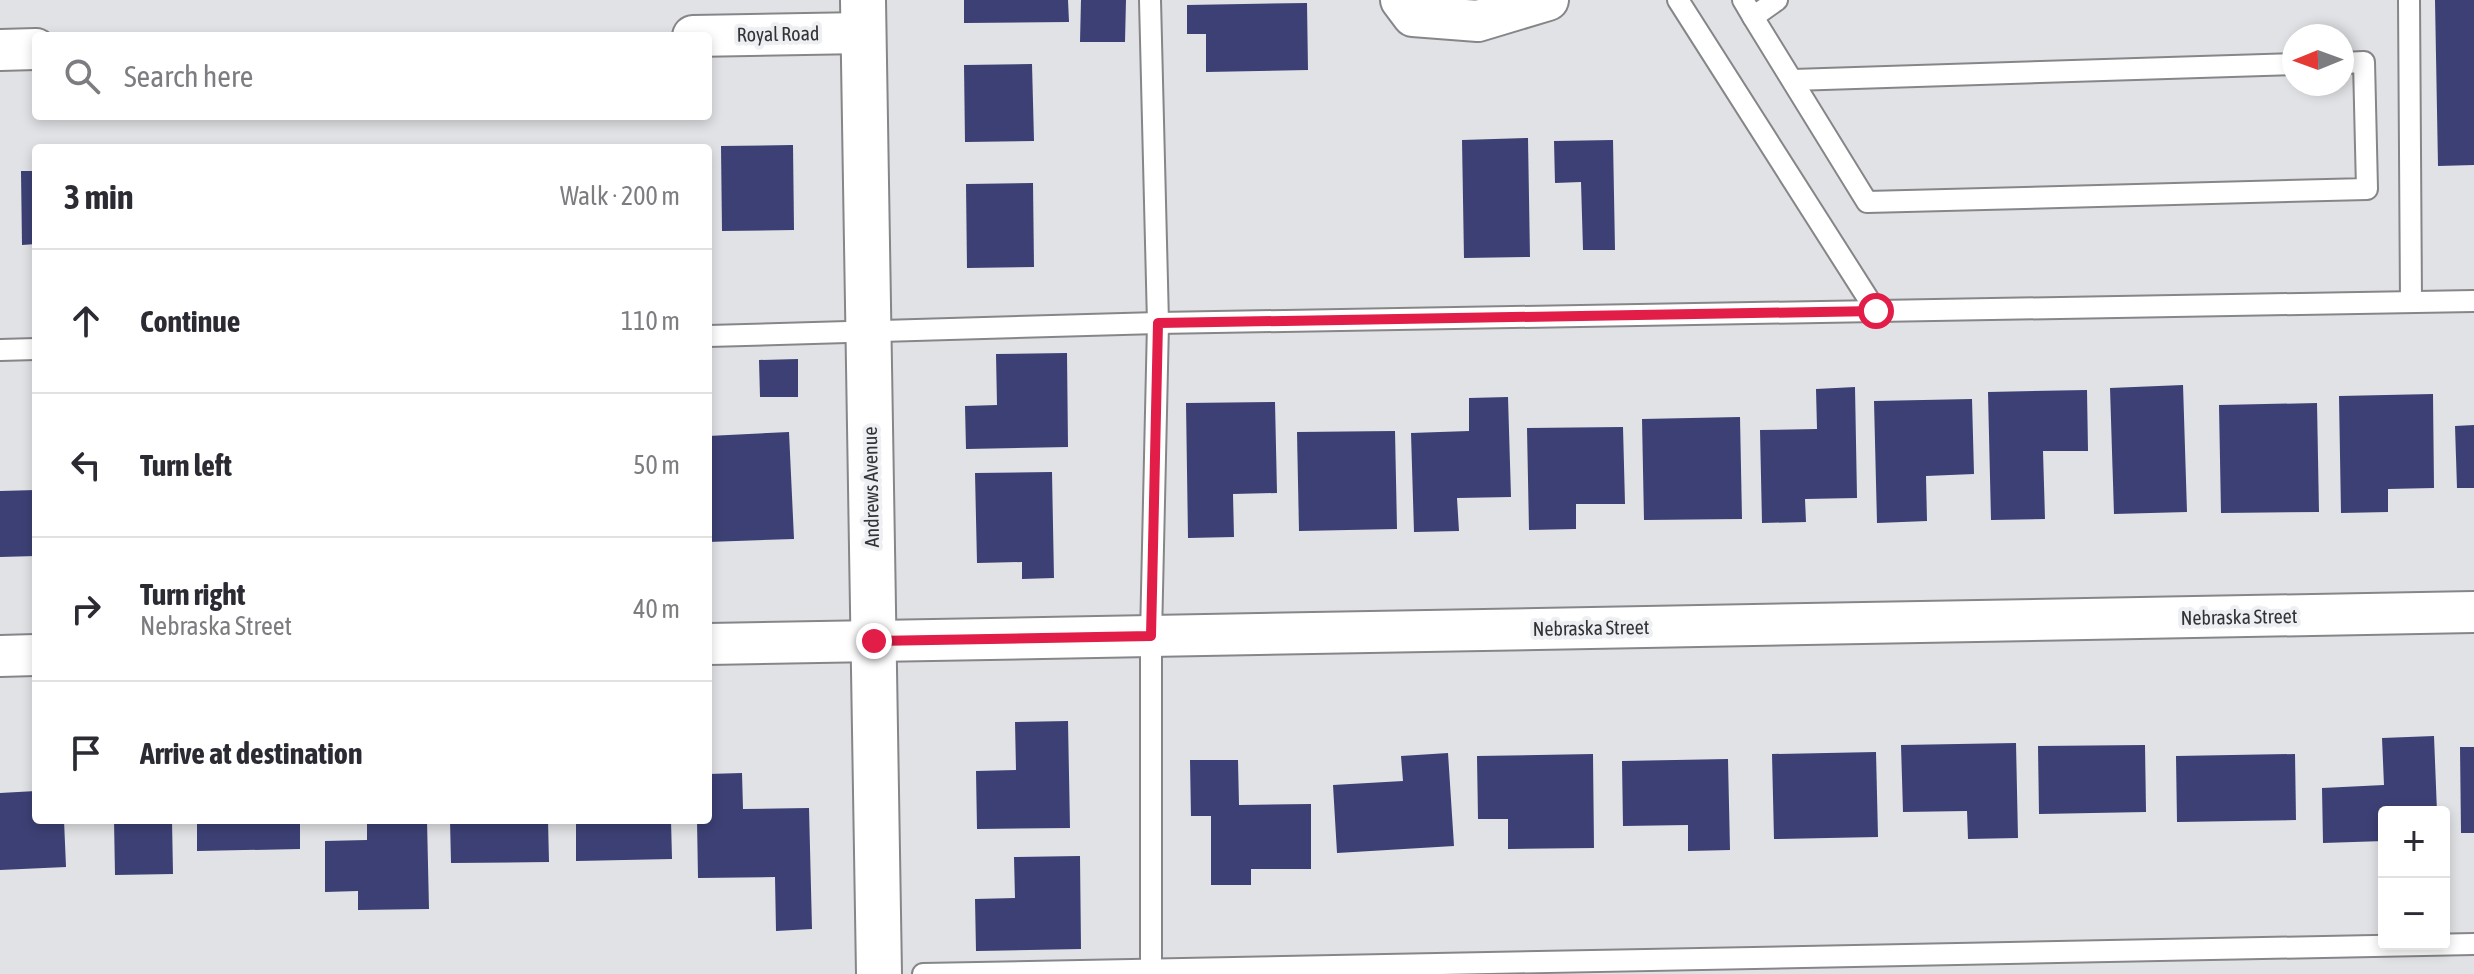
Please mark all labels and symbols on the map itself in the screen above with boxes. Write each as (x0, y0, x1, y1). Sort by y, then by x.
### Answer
street label: Royal Road (736, 21, 820, 46)
north arrow (2282, 24, 2354, 96)
route start (1858, 293, 1894, 329)
street label: Andrews Avenue (858, 426, 883, 548)
street label: Nebraska Street (2180, 604, 2298, 629)
street label: Nebraska Street (1532, 615, 1650, 640)
route end (856, 623, 892, 659)

